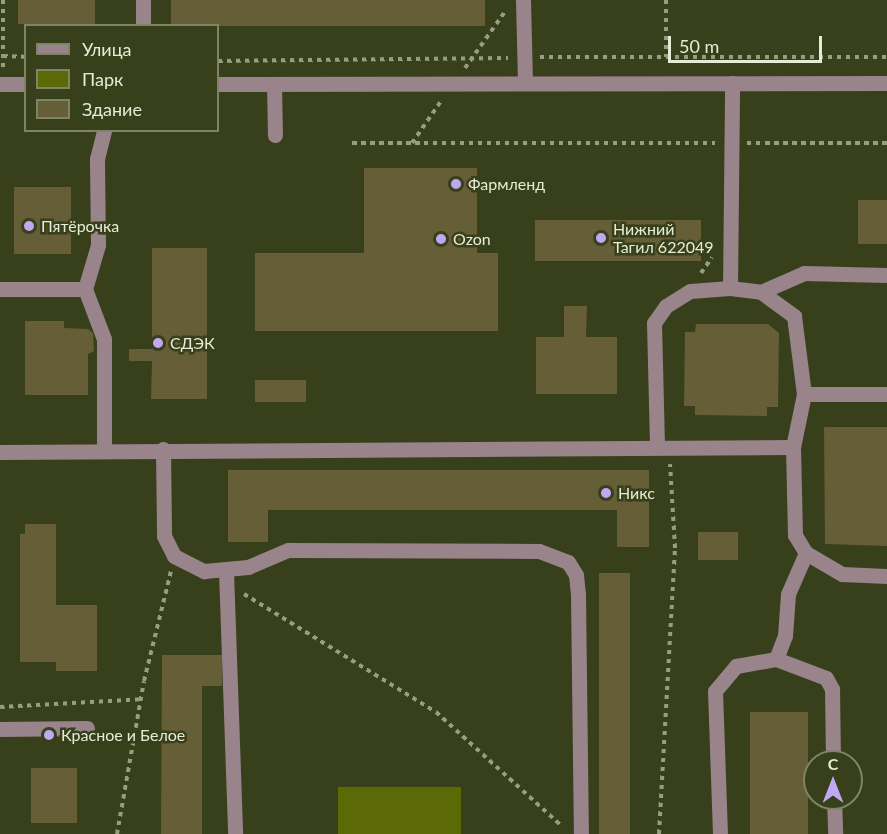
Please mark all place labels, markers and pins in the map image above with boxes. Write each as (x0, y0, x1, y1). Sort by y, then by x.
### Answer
place label: Фармленд (468, 174, 545, 194)
marker: Фармленд (449, 177, 463, 191)
place label: Пятёрочка (41, 216, 119, 236)
marker: Пятёрочка (22, 219, 36, 233)
place label: Нижний Тагил 622049 (613, 219, 714, 257)
place label: Ozon (453, 229, 491, 249)
marker: Нижний Тагил 622049 (594, 231, 608, 245)
marker: Ozon (434, 232, 448, 246)
place label: СДЭК (170, 333, 215, 353)
marker: СДЭК (151, 336, 165, 350)
place label: Никс (618, 483, 655, 503)
marker: Никс (599, 486, 613, 500)
place label: Красное и Белое (61, 725, 185, 745)
marker: Красное и Белое (42, 728, 56, 742)

